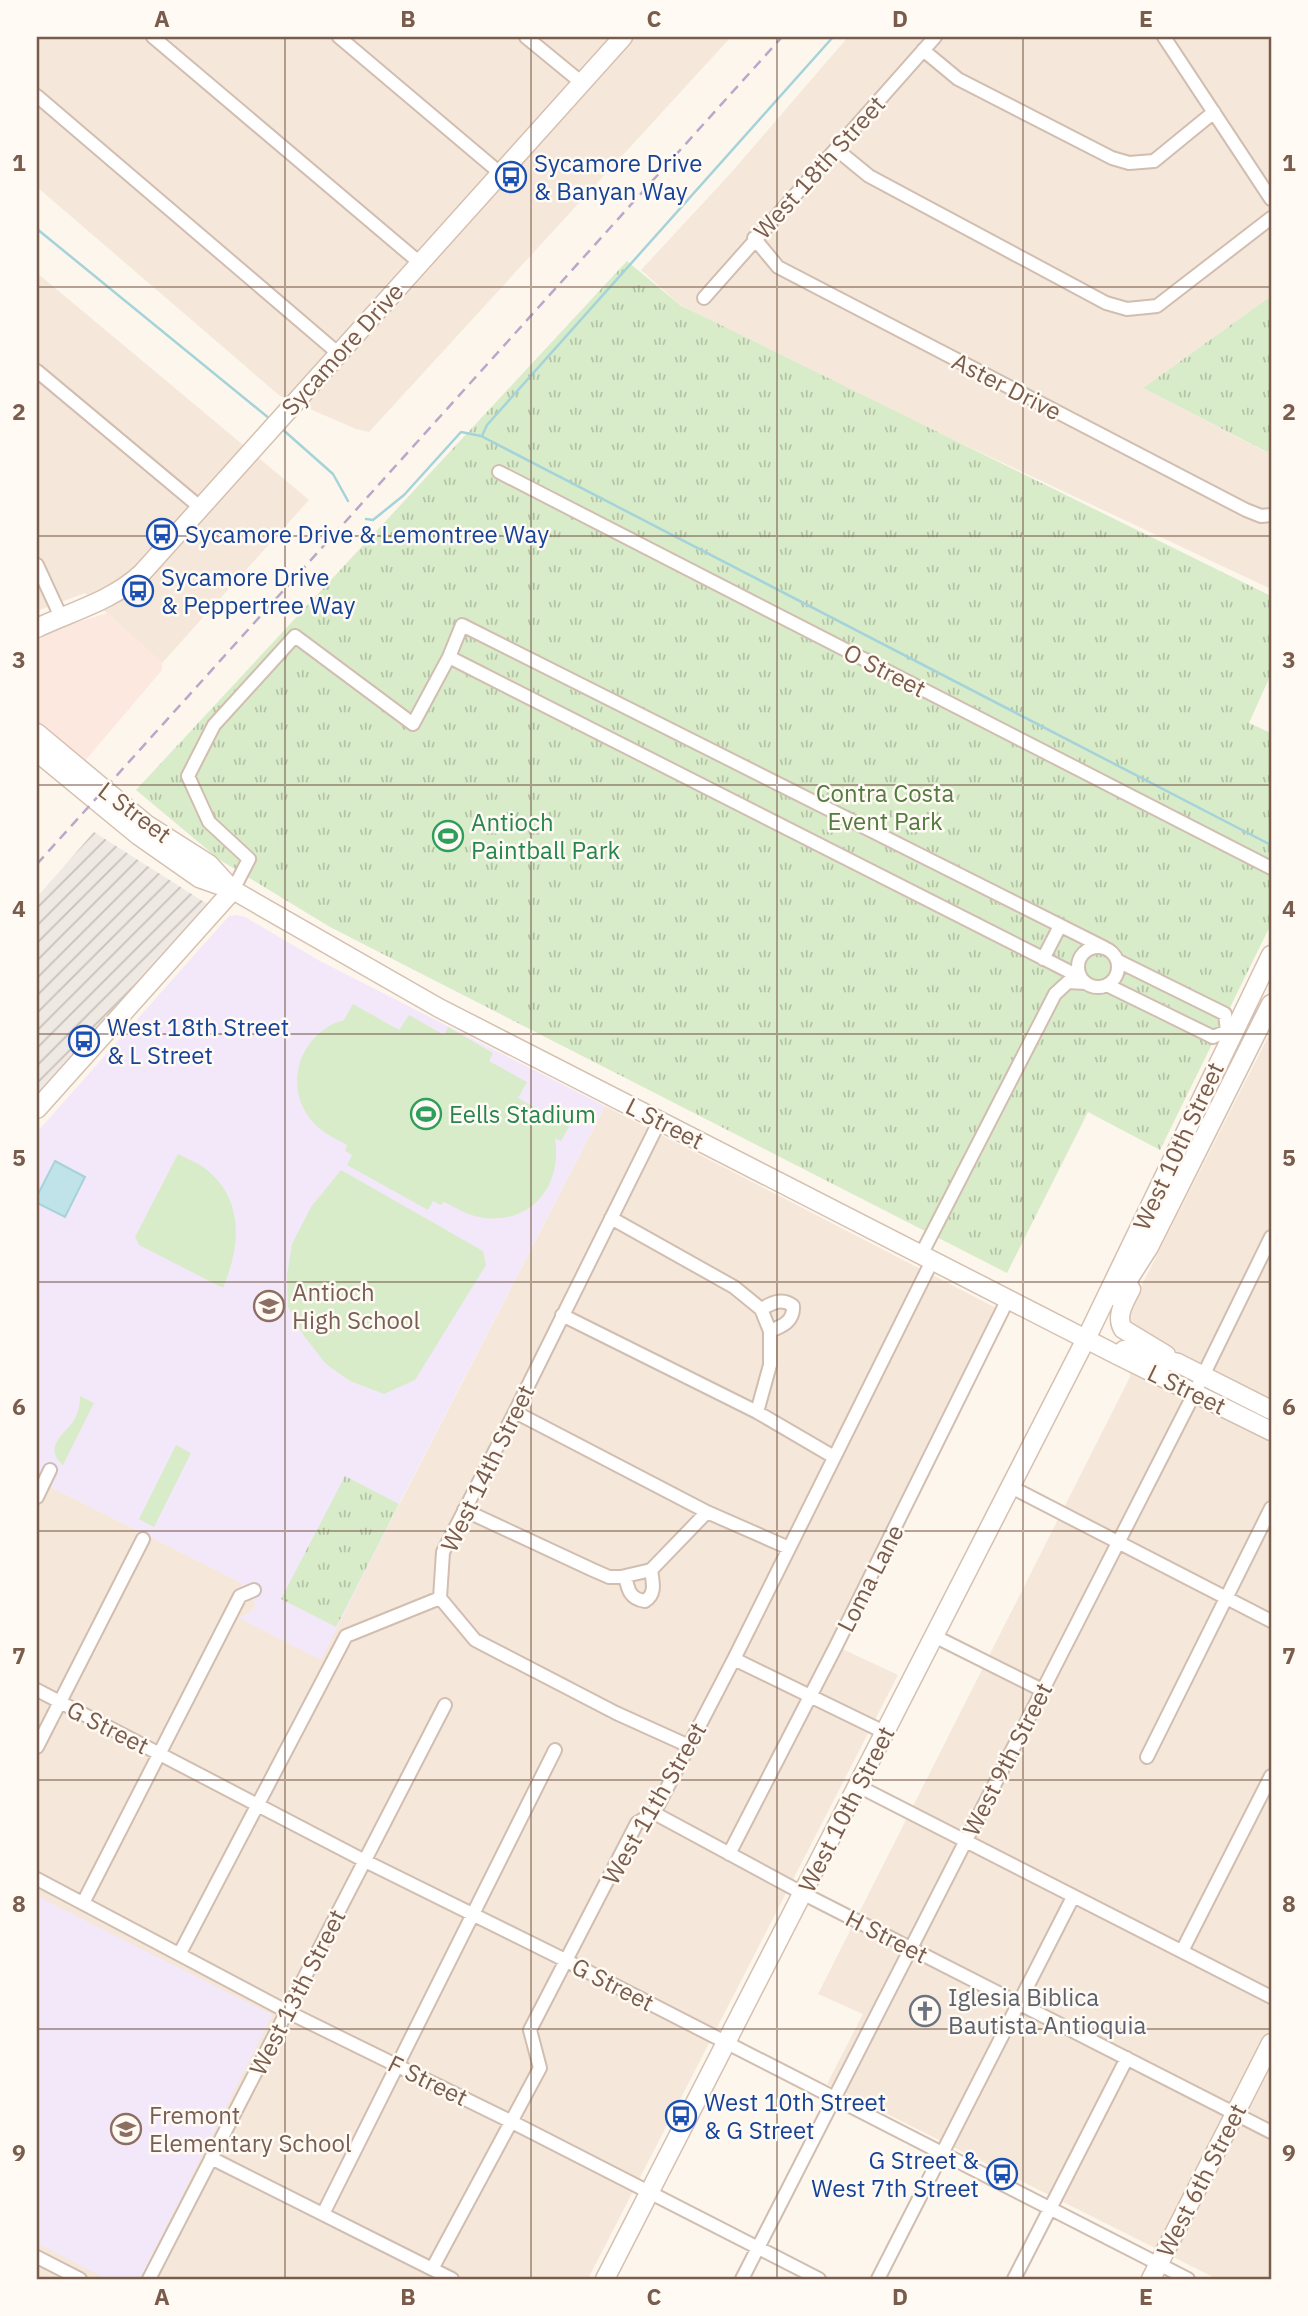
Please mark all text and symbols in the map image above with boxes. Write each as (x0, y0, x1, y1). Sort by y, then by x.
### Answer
text: A (154, 3, 170, 33)
text: B (400, 3, 416, 33)
text: C (647, 3, 662, 33)
text: D (892, 3, 908, 33)
text: E (1139, 3, 1153, 33)
street label: West 18th Street (746, 89, 892, 245)
text: 1 (12, 147, 26, 177)
place label: Sycamore Drive & Banyan Way (534, 147, 702, 207)
text: 1 (1282, 147, 1296, 177)
bus stop icon: Sycamore Drive & Banyan Way (494, 160, 528, 194)
street label: Sycamore Drive (274, 276, 410, 422)
street label: Aster Drive (947, 345, 1067, 427)
text: 2 (12, 396, 26, 426)
text: 2 (1282, 396, 1296, 426)
bus stop icon: Sycamore Drive & Lemontree Way (145, 517, 179, 551)
place label: Sycamore Drive & Lemontree Way (185, 518, 549, 550)
place label: Sycamore Drive & Peppertree Way (161, 561, 355, 621)
bus stop icon: Sycamore Drive & Peppertree Way (121, 574, 155, 608)
street label: O Street (838, 636, 932, 704)
text: 3 (12, 644, 26, 674)
text: 3 (1282, 644, 1296, 674)
street label: L Street (92, 774, 178, 850)
park label: Contra Costa Event Park (816, 777, 955, 837)
place label: Antioch Paintball Park (471, 806, 620, 866)
sports icon: Antioch Paintball Park (431, 819, 465, 853)
text: 4 (12, 893, 26, 923)
text: 4 (1282, 893, 1296, 923)
place label: West 18th Street & L Street (107, 1011, 289, 1071)
bus stop icon: West 18th Street & L Street (67, 1024, 101, 1058)
street label: West 10th Street (1125, 1057, 1231, 1235)
street label: L Street (621, 1090, 709, 1156)
sports icon: Eells Stadium (409, 1097, 443, 1131)
place label: Eells Stadium (449, 1098, 596, 1130)
text: 5 (12, 1142, 26, 1172)
text: 5 (1282, 1142, 1296, 1172)
place label: Antioch High School (292, 1276, 420, 1336)
school or university icon: Antioch High School (252, 1289, 286, 1323)
street label: L Street (1142, 1356, 1232, 1422)
street label: West 14th Street (433, 1379, 541, 1557)
text: 6 (12, 1391, 26, 1421)
text: 6 (1282, 1391, 1296, 1421)
street label: Loma Lane (829, 1519, 911, 1637)
text: 7 (12, 1640, 26, 1670)
text: 7 (1282, 1640, 1296, 1670)
street label: West 9th Street (955, 1677, 1059, 1841)
street label: G Street (61, 1693, 155, 1761)
street label: West 11th Street (595, 1716, 713, 1890)
street label: West 10th Street (790, 1721, 902, 1897)
text: 8 (12, 1888, 26, 1918)
text: 8 (1282, 1888, 1296, 1918)
street label: H Street (840, 1902, 934, 1970)
street label: West 13th Street (241, 1904, 353, 2080)
street label: G Street (566, 1950, 660, 2018)
place label: Iglesia Biblica Bautista Antioquia (948, 1981, 1146, 2041)
church icon: Iglesia Biblica Bautista Antioquia (908, 1994, 942, 2028)
street label: F Street (383, 2047, 473, 2113)
place label: West 10th Street & G Street (704, 2086, 886, 2146)
street label: West 6th Street (1149, 2098, 1253, 2262)
place label: Fremont Elementary School (149, 2099, 351, 2159)
bus stop icon: West 10th Street & G Street (664, 2099, 698, 2133)
school or university icon: Fremont Elementary School (109, 2112, 143, 2146)
text: 9 (12, 2137, 26, 2167)
text: 9 (1282, 2137, 1296, 2167)
place label: G Street & West 7th Street (811, 2144, 979, 2204)
bus stop icon: G Street & West 7th Street (985, 2157, 1019, 2191)
text: A (154, 2281, 170, 2311)
text: B (400, 2281, 416, 2311)
text: C (647, 2281, 662, 2311)
text: D (892, 2281, 908, 2311)
text: E (1139, 2281, 1153, 2311)

